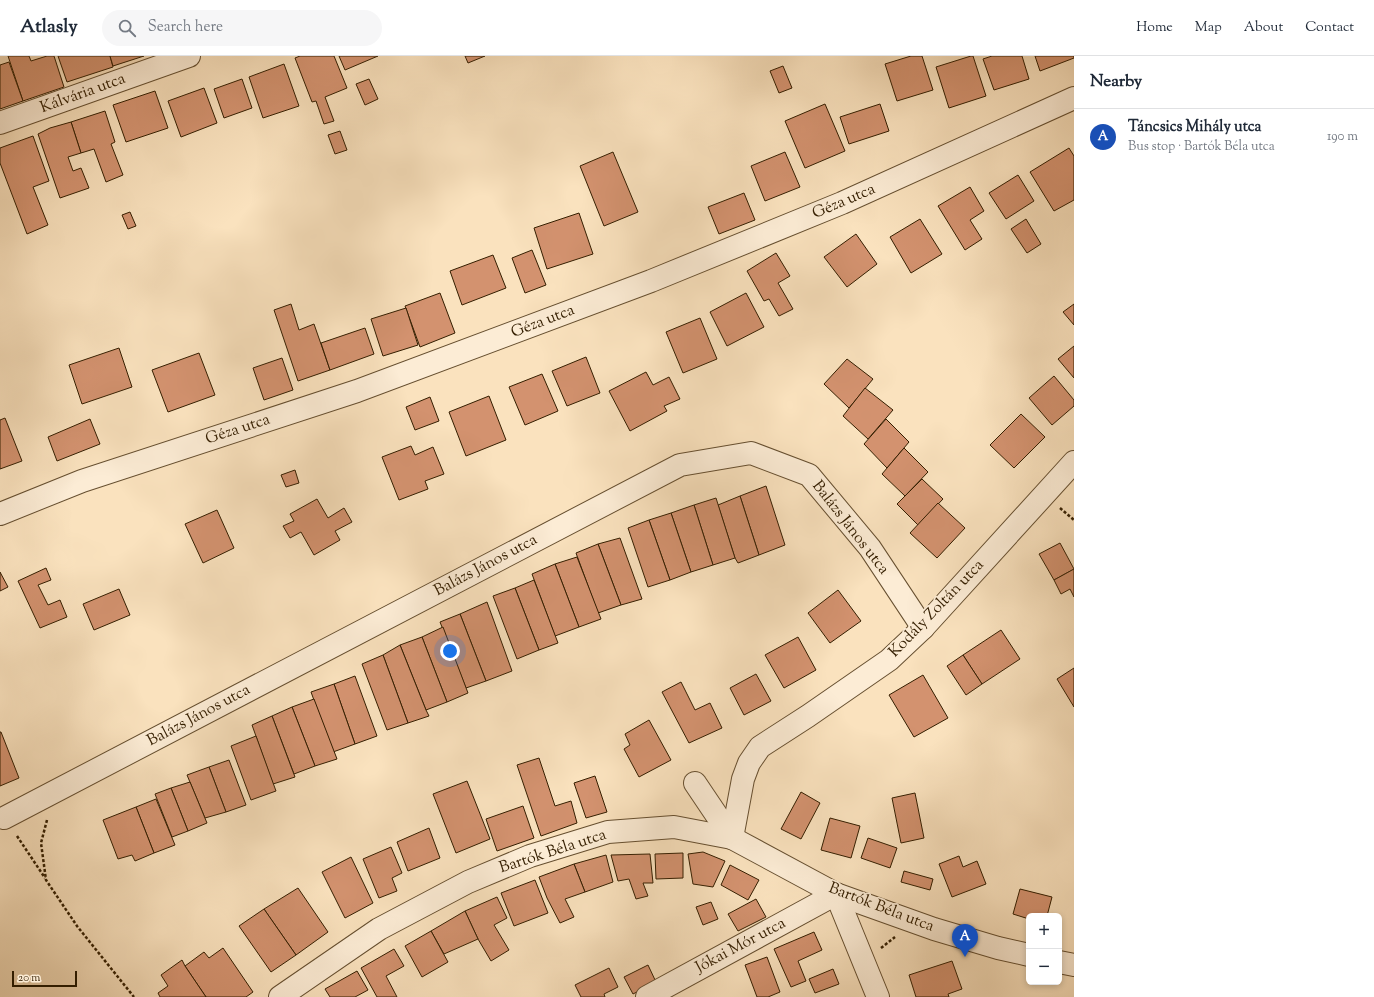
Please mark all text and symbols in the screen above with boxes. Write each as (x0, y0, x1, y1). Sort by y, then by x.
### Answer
search box (102, 10, 382, 46)
text: Atlasly (20, 14, 78, 41)
icon: search (116, 17, 138, 39)
text: Search here (148, 17, 223, 38)
text: Home (1136, 18, 1173, 38)
text: Map (1195, 18, 1222, 38)
text: About (1244, 18, 1283, 38)
text: Contact (1305, 18, 1354, 38)
street label: Kálvária utca (37, 68, 130, 120)
text: Nearby (1090, 70, 1142, 94)
text: Táncsics Mihály utca (1128, 117, 1262, 138)
text: A (1098, 128, 1108, 146)
text: 190 m (1327, 128, 1358, 146)
text: Bus stop · Bartók Béla utca (1128, 138, 1275, 156)
street label: Géza utca (809, 178, 880, 226)
street label: Géza utca (508, 299, 579, 345)
street label: Géza utca (203, 409, 274, 451)
street label: Balázs János utca (806, 476, 895, 581)
street label: Balázs János utca (430, 529, 542, 603)
street label: Kodály Zoltán utca (884, 554, 990, 663)
your location (440, 641, 460, 661)
street label: Balázs János utca (143, 679, 255, 753)
street label: Bartók Béla utca (496, 824, 610, 880)
street label: Bartók Béla utca (825, 877, 938, 939)
street label: Jókai Mór utca (691, 912, 791, 980)
map controls (1026, 913, 1062, 985)
button: + (1026, 913, 1062, 949)
pin: A (952, 924, 978, 957)
button: − (1026, 949, 1062, 985)
scale bar (12, 969, 77, 988)
text: 20 m (18, 970, 40, 986)

